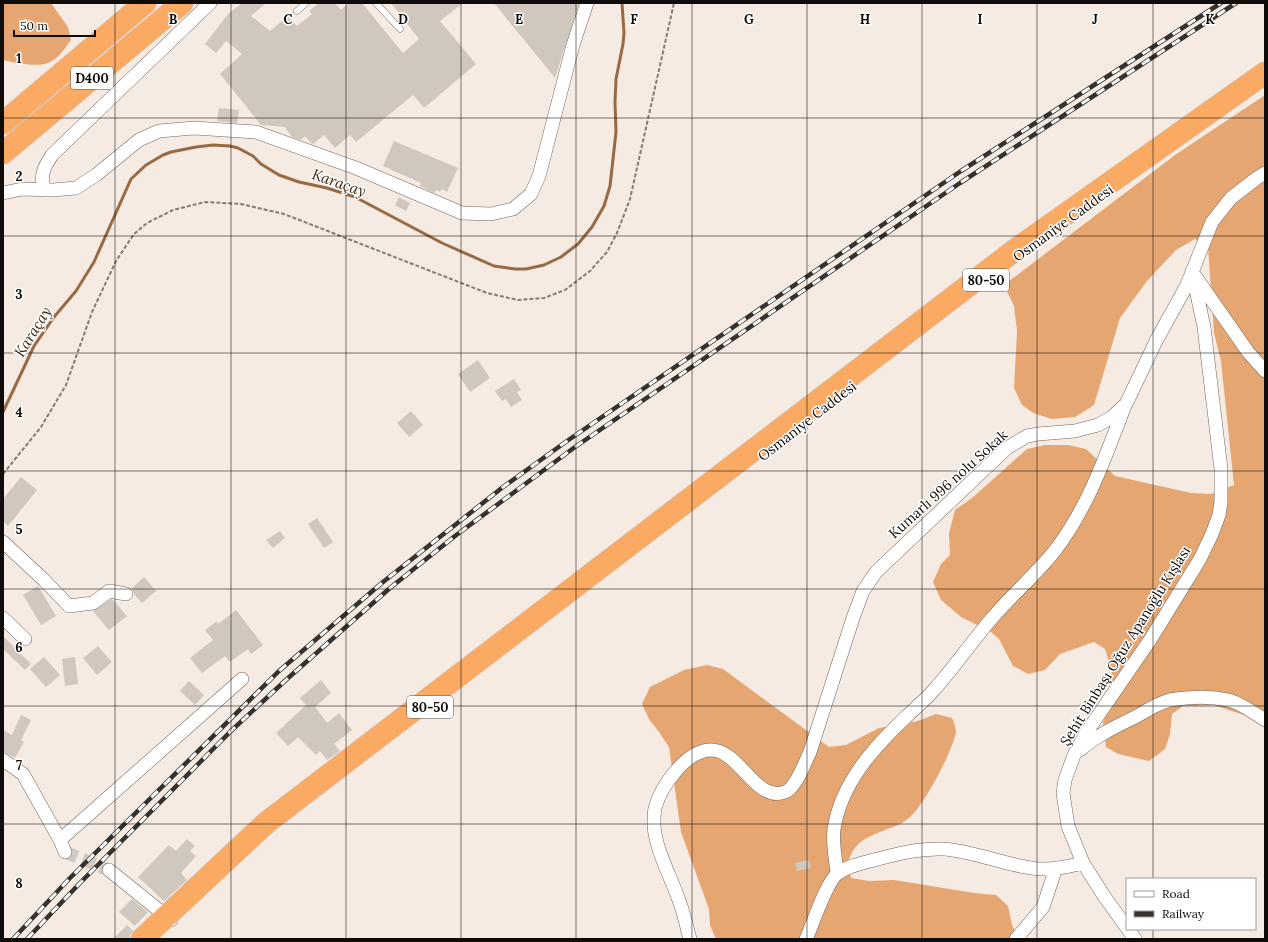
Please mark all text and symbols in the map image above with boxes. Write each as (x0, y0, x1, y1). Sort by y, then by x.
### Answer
text: B (169, 11, 178, 28)
text: C (284, 11, 293, 28)
text: D (398, 11, 408, 28)
text: E (515, 11, 523, 28)
text: F (630, 11, 638, 28)
text: G (744, 11, 754, 28)
text: H (860, 11, 870, 28)
text: I (977, 11, 983, 28)
text: J (1092, 11, 1098, 28)
text: K (1205, 11, 1215, 28)
scale bar (14, 12, 95, 38)
text: 50 m (20, 18, 48, 33)
text: 1 (16, 50, 22, 67)
road number: D400 (71, 67, 113, 89)
water label: Karaçay (310, 164, 369, 201)
text: 2 (16, 168, 23, 185)
street label: Osmaniye Caddesi (1009, 180, 1117, 266)
road number: 80-50 (963, 269, 1009, 291)
text: 3 (15, 286, 23, 303)
water label: Karaçay (10, 303, 55, 360)
street label: Osmaniye Caddesi (754, 377, 860, 465)
text: 4 (15, 404, 23, 421)
street label: Kumarlı 996 nolu Sokak (885, 426, 1012, 542)
text: 5 (15, 521, 23, 538)
street label: Şehit Binbaşı Oğuz Apanoğlu Kışlası (1056, 543, 1194, 749)
text: 6 (15, 639, 23, 656)
road number: 80-50 (407, 696, 453, 718)
text: 7 (16, 757, 22, 774)
text: 8 (15, 875, 23, 892)
legend (1126, 878, 1256, 930)
text: Road (1162, 886, 1190, 901)
text: Railway (1162, 906, 1205, 921)

